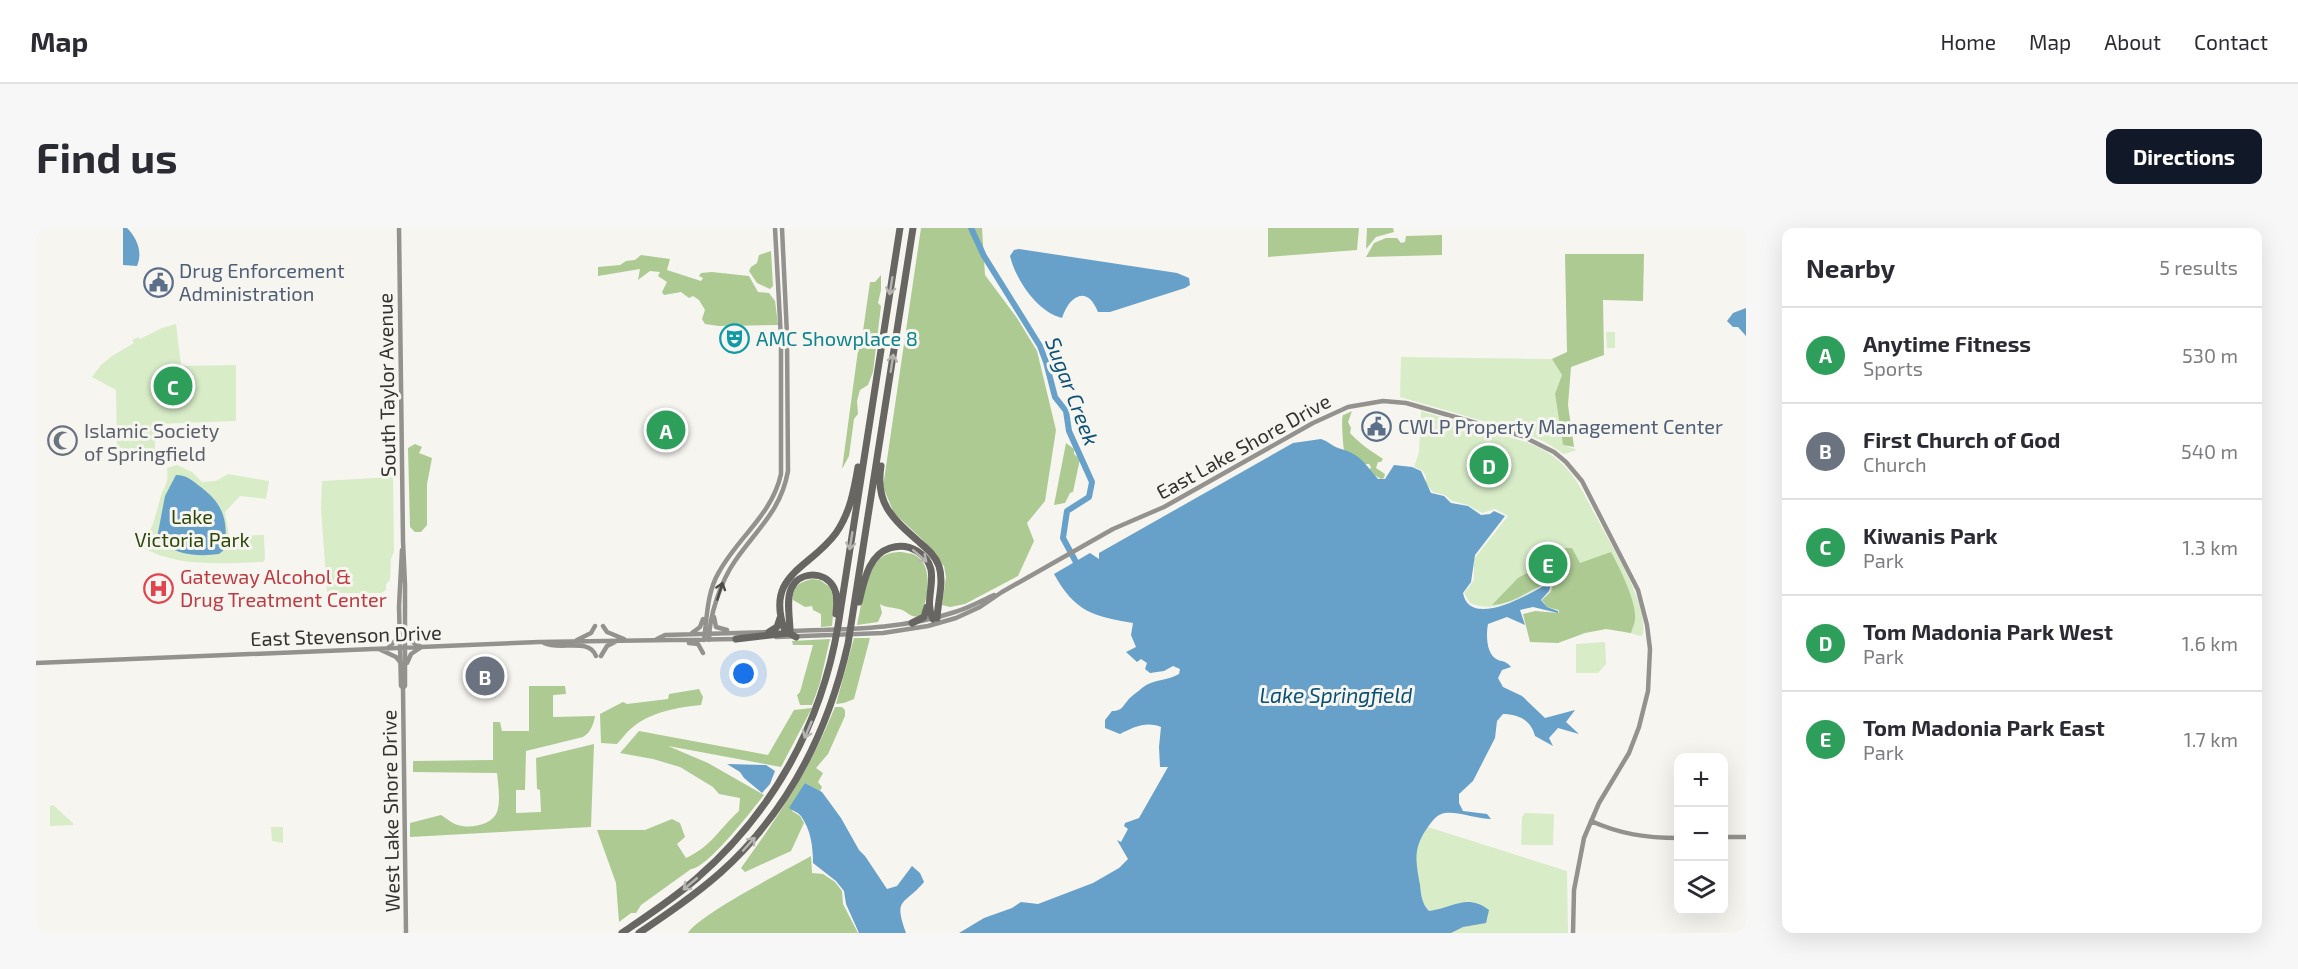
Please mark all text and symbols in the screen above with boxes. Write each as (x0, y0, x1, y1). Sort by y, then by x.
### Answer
text: Map (30, 24, 88, 58)
text: Home (1940, 29, 1996, 54)
text: Map (2029, 29, 2071, 54)
text: About (2104, 29, 2161, 54)
text: Contact (2194, 29, 2268, 54)
button: Directions (2106, 129, 2262, 184)
text: Find us (36, 131, 178, 181)
text: Nearby (1806, 252, 1895, 283)
text: 5 results (2159, 255, 2238, 279)
place label: Drug Enforcement Administration (179, 258, 345, 305)
public building icon: Drug Enforcement Administration (142, 266, 174, 298)
one-way arrow (885, 275, 896, 295)
street label: South Taylor Avenue (372, 293, 400, 477)
theatre icon: AMC Showplace 8 (719, 322, 751, 354)
place label: AMC Showplace 8 (756, 326, 918, 350)
text: Anytime Fitness (1863, 330, 2031, 356)
water label: Sugar Creek (1041, 333, 1105, 449)
text: A (1819, 343, 1832, 367)
text: 530 m (2182, 343, 2238, 367)
one-way arrow (886, 353, 897, 373)
text: Sports (1863, 356, 1923, 380)
pin: C (154, 364, 192, 408)
street label: East Lake Shore Drive (1152, 388, 1334, 504)
pin: A (646, 408, 686, 452)
public building icon: CWLP Property Management Center (1361, 410, 1393, 442)
place label: CWLP Property Management Center (1398, 414, 1723, 438)
place label: Islamic Society of Springfield (84, 418, 220, 465)
mosque icon: Islamic Society of Springfield (47, 425, 79, 457)
text: First Church of God (1863, 426, 2060, 452)
text: B (1819, 439, 1832, 463)
text: 540 m (2181, 439, 2238, 463)
pin: D (1470, 442, 1508, 488)
text: Church (1863, 452, 1927, 476)
park label: Lake Victoria Park (134, 504, 250, 551)
text: Kiwanis Park (1863, 522, 1998, 548)
one-way arrow (846, 530, 857, 550)
text: C (1820, 535, 1831, 559)
text: 1.3 km (2182, 535, 2238, 559)
pin: E (1528, 542, 1568, 586)
text: Park (1863, 548, 1904, 572)
one-way arrow (912, 549, 928, 562)
place label: Gateway Alcohol & Drug Treatment Center (180, 564, 387, 611)
hospital icon: Gateway Alcohol & Drug Treatment Center (143, 572, 175, 604)
one-way arrow (715, 582, 726, 601)
text: Tom Madonia Park West (1863, 618, 2113, 644)
street label: East Stevenson Drive (250, 620, 442, 650)
text: D (1819, 631, 1832, 655)
text: 1.6 km (2182, 631, 2238, 655)
text: Park (1863, 644, 1904, 668)
pin: B (466, 654, 504, 698)
your location (729, 659, 758, 688)
water label: Lake Springfield (1259, 682, 1413, 707)
street label: West Lake Shore Drive (376, 710, 404, 912)
text: Tom Madonia Park East (1863, 714, 2105, 740)
one-way arrow (801, 721, 812, 739)
text: E (1820, 727, 1831, 751)
text: 1.7 km (2184, 727, 2238, 751)
text: Park (1863, 740, 1904, 764)
map controls (1674, 753, 1728, 915)
button: + (1674, 753, 1728, 807)
button: − (1674, 807, 1728, 861)
one-way arrow (742, 836, 756, 851)
button: layers (1674, 861, 1728, 915)
one-way arrow (682, 877, 698, 890)

